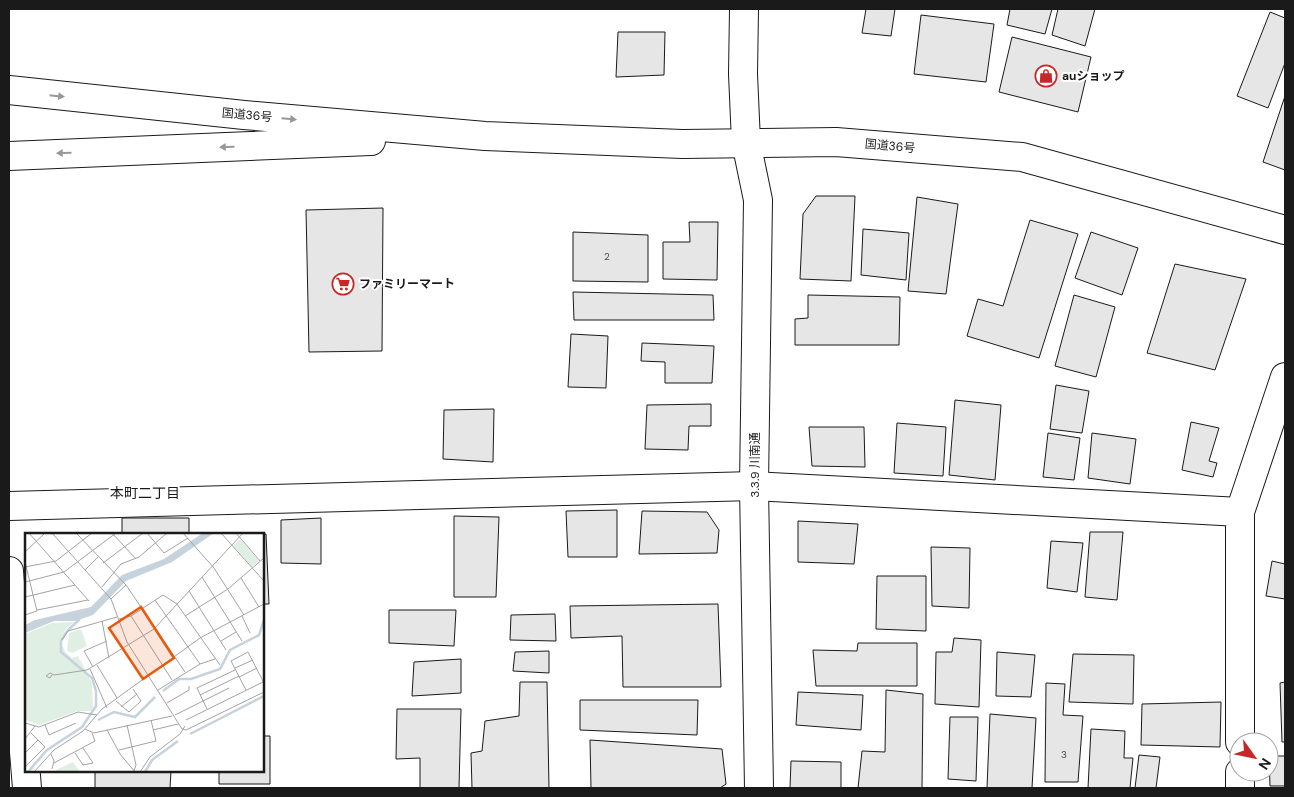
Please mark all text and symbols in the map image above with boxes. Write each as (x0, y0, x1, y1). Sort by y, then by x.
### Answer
shop icon: auショップ (1034, 64, 1058, 88)
place label: auショップ (1062, 68, 1124, 84)
one-way arrow (50, 92, 66, 100)
street label: 国道36号 (221, 105, 273, 125)
one-way arrow (281, 115, 297, 123)
street label: 国道36号 (864, 136, 916, 156)
one-way arrow (219, 143, 235, 151)
one-way arrow (56, 150, 72, 158)
house number: 2 (604, 250, 610, 263)
supermarket icon: ファミリーマート (331, 272, 355, 296)
place label: ファミリーマート (359, 276, 455, 292)
street label: 3.3.9 川南通 (747, 432, 763, 498)
district label: 本町二丁目 (110, 484, 180, 502)
inset map (25, 533, 264, 772)
north arrow (1229, 732, 1279, 782)
house number: 3 (1061, 748, 1067, 761)
text: N (1255, 755, 1275, 773)

